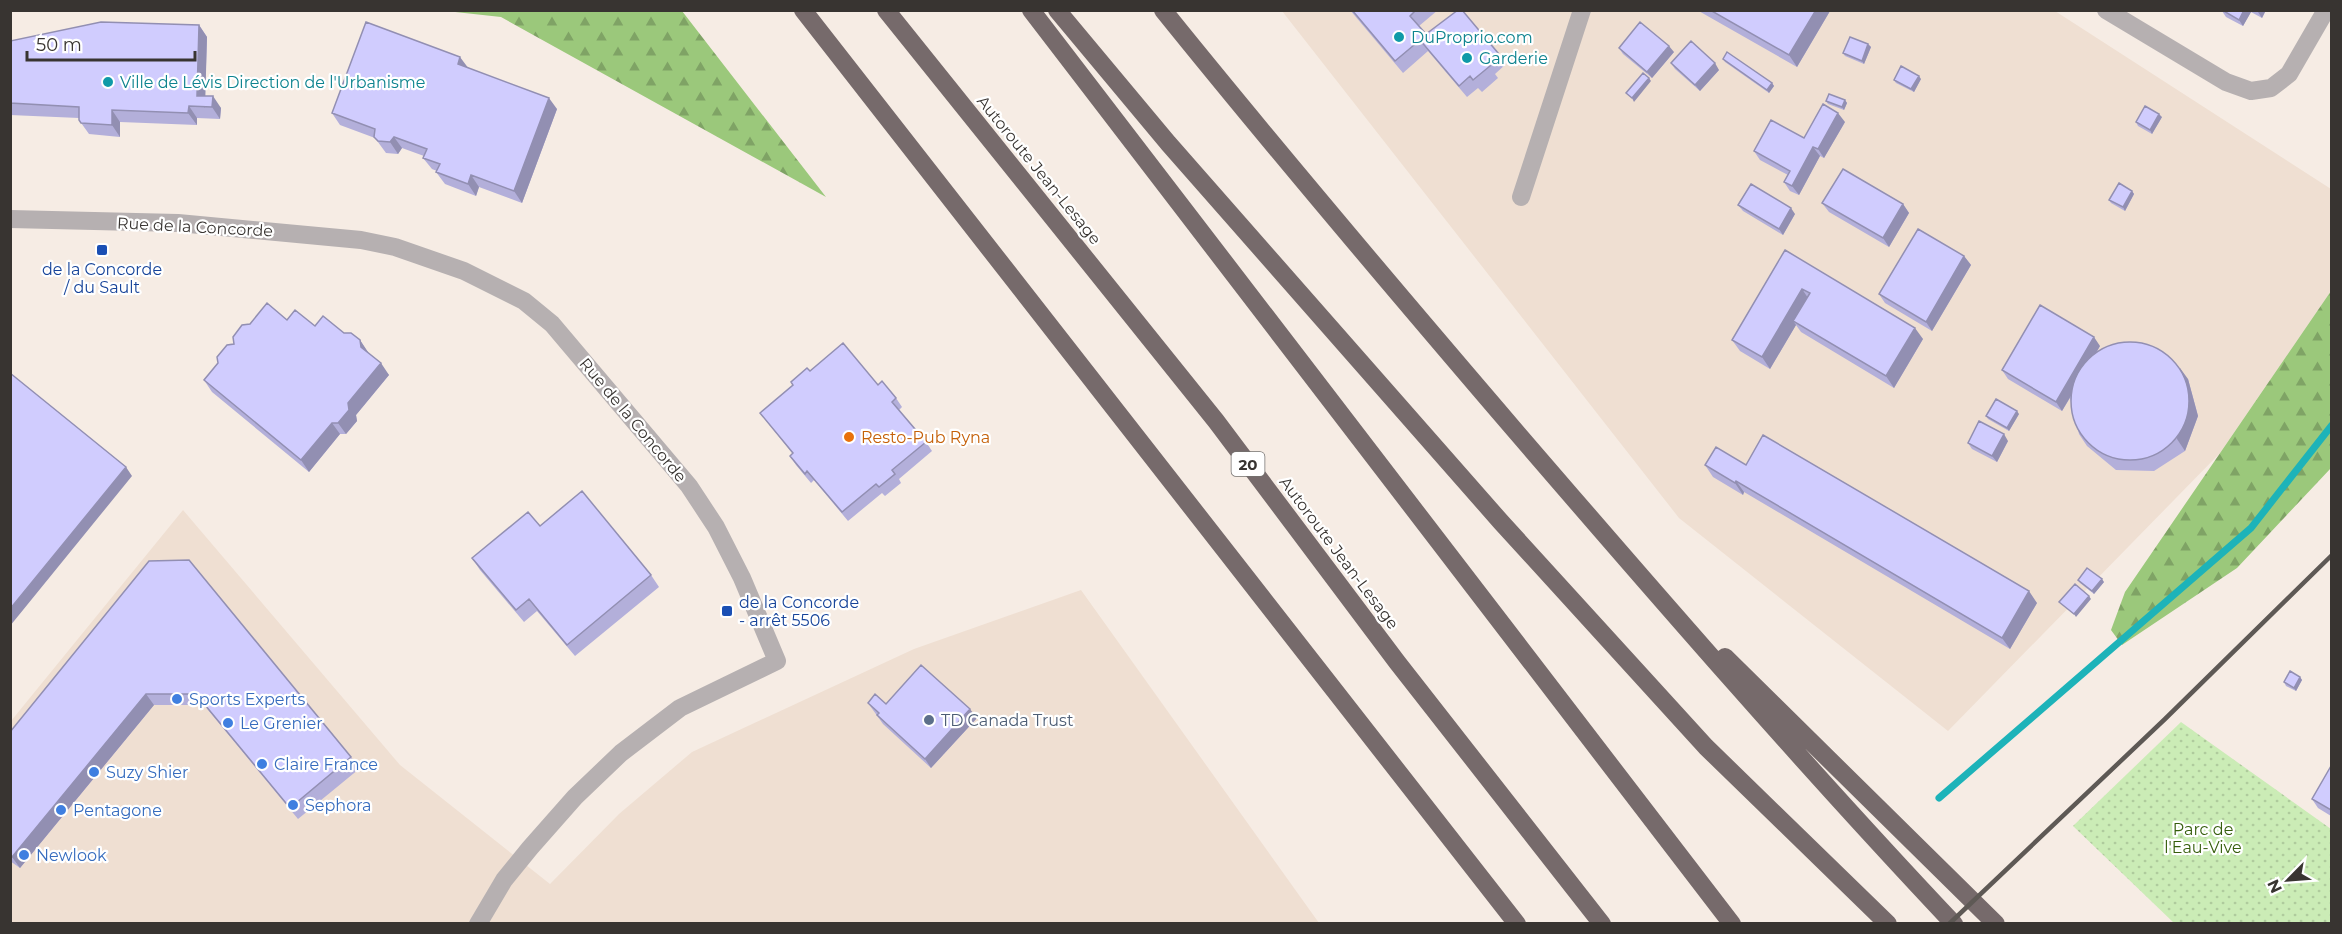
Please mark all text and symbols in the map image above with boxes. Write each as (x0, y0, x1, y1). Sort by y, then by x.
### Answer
scale bar (27, 24, 195, 62)
place label: DuProprio.com (1411, 28, 1533, 47)
marker: DuProprio.com (1392, 30, 1406, 44)
text: 50 m (36, 34, 82, 56)
place label: Garderie (1479, 49, 1548, 68)
marker: Garderie (1460, 51, 1474, 65)
place label: Ville de Lévis Direction de l'Urbanisme (120, 73, 426, 92)
marker: Ville de Lévis Direction de l'Urbanisme (101, 75, 115, 89)
street label: Autoroute Jean-Lesage (973, 92, 1105, 248)
street label: Rue de la Concorde (116, 213, 274, 241)
marker: de la Concorde / du Sault (95, 243, 109, 257)
place label: de la Concorde / du Sault (42, 260, 162, 297)
street label: Rue de la Concorde (575, 354, 691, 486)
place label: Resto-Pub Ryna (861, 428, 990, 447)
marker: Resto-Pub Ryna (842, 430, 856, 444)
road number: 20 (1232, 452, 1264, 476)
street label: Autoroute Jean-Lesage (1275, 473, 1403, 633)
place label: de la Concorde - arrêt 5506 (739, 593, 859, 630)
marker: de la Concorde - arrêt 5506 (720, 604, 734, 618)
place label: Sports Experts (189, 690, 306, 709)
marker: Sports Experts (170, 692, 184, 706)
place label: TD Canada Trust (941, 711, 1074, 730)
marker: TD Canada Trust (922, 713, 936, 727)
place label: Le Grenier (240, 714, 323, 733)
marker: Le Grenier (221, 716, 235, 730)
place label: Claire France (274, 755, 378, 774)
marker: Claire France (255, 757, 269, 771)
place label: Suzy Shier (106, 763, 188, 782)
marker: Suzy Shier (87, 765, 101, 779)
place label: Sephora (305, 796, 371, 815)
marker: Sephora (286, 798, 300, 812)
place label: Pentagone (73, 801, 162, 820)
marker: Pentagone (54, 803, 68, 817)
park label: Parc de l'Eau-Vive (2164, 820, 2242, 857)
place label: Newlook (36, 846, 107, 865)
marker: Newlook (17, 848, 31, 862)
north arrow (2258, 850, 2318, 910)
text: N (2264, 876, 2286, 896)

